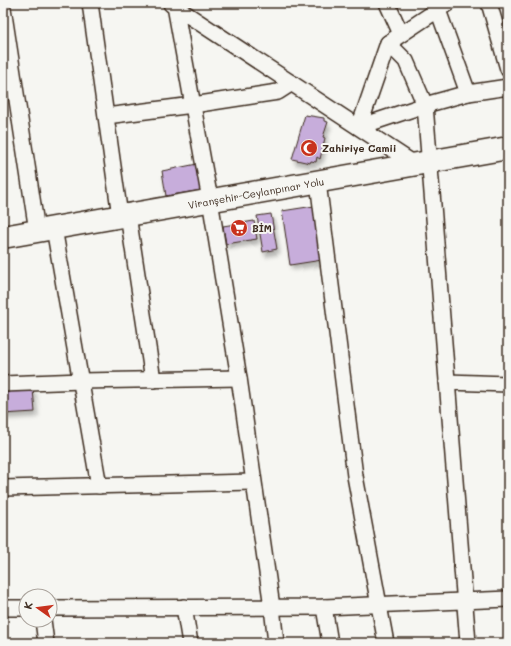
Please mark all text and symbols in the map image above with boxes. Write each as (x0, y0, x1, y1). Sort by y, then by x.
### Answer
mosque icon: Zahiriye Camii (299, 138, 319, 158)
place label: Zahiriye Camii (322, 141, 396, 155)
street label: Viranşehir-Ceylanpınar Yolu (187, 174, 325, 212)
supermarket icon: BİM (229, 218, 249, 238)
place label: BİM (252, 221, 272, 235)
north arrow (18, 588, 58, 628)
text: K (20, 600, 36, 611)

